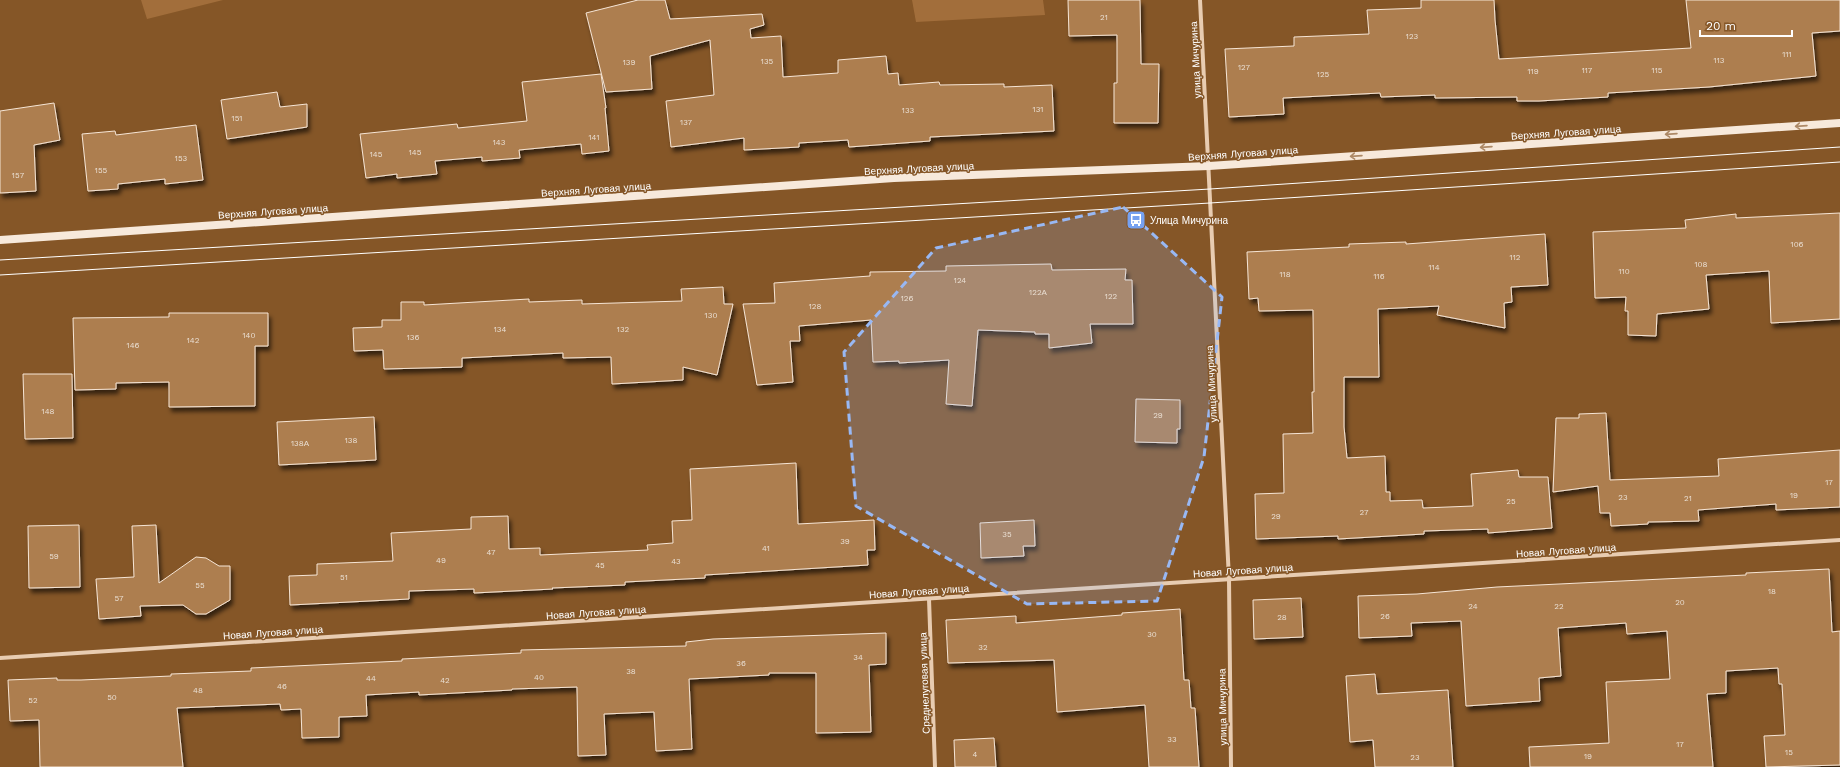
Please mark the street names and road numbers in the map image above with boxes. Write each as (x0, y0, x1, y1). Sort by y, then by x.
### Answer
street label: улица Мичурина (1188, 21, 1203, 99)
street label: Верхняя Луговая улица (1511, 123, 1622, 142)
street label: Верхняя Луговая улица (1188, 144, 1299, 163)
street label: Верхняя Луговая улица (864, 160, 975, 177)
street label: Верхняя Луговая улица (541, 180, 652, 199)
street label: Верхняя Луговая улица (218, 202, 329, 221)
street label: улица Мичурина (1204, 345, 1219, 423)
street label: Новая Луговая улица (1516, 541, 1617, 559)
street label: Новая Луговая улица (1193, 561, 1294, 579)
street label: Новая Луговая улица (869, 582, 970, 600)
street label: Новая Луговая улица (546, 603, 647, 621)
street label: Новая Луговая улица (223, 623, 324, 641)
street label: Среднелуговая улица (917, 632, 932, 734)
street label: улица Мичурина (1216, 668, 1229, 746)

